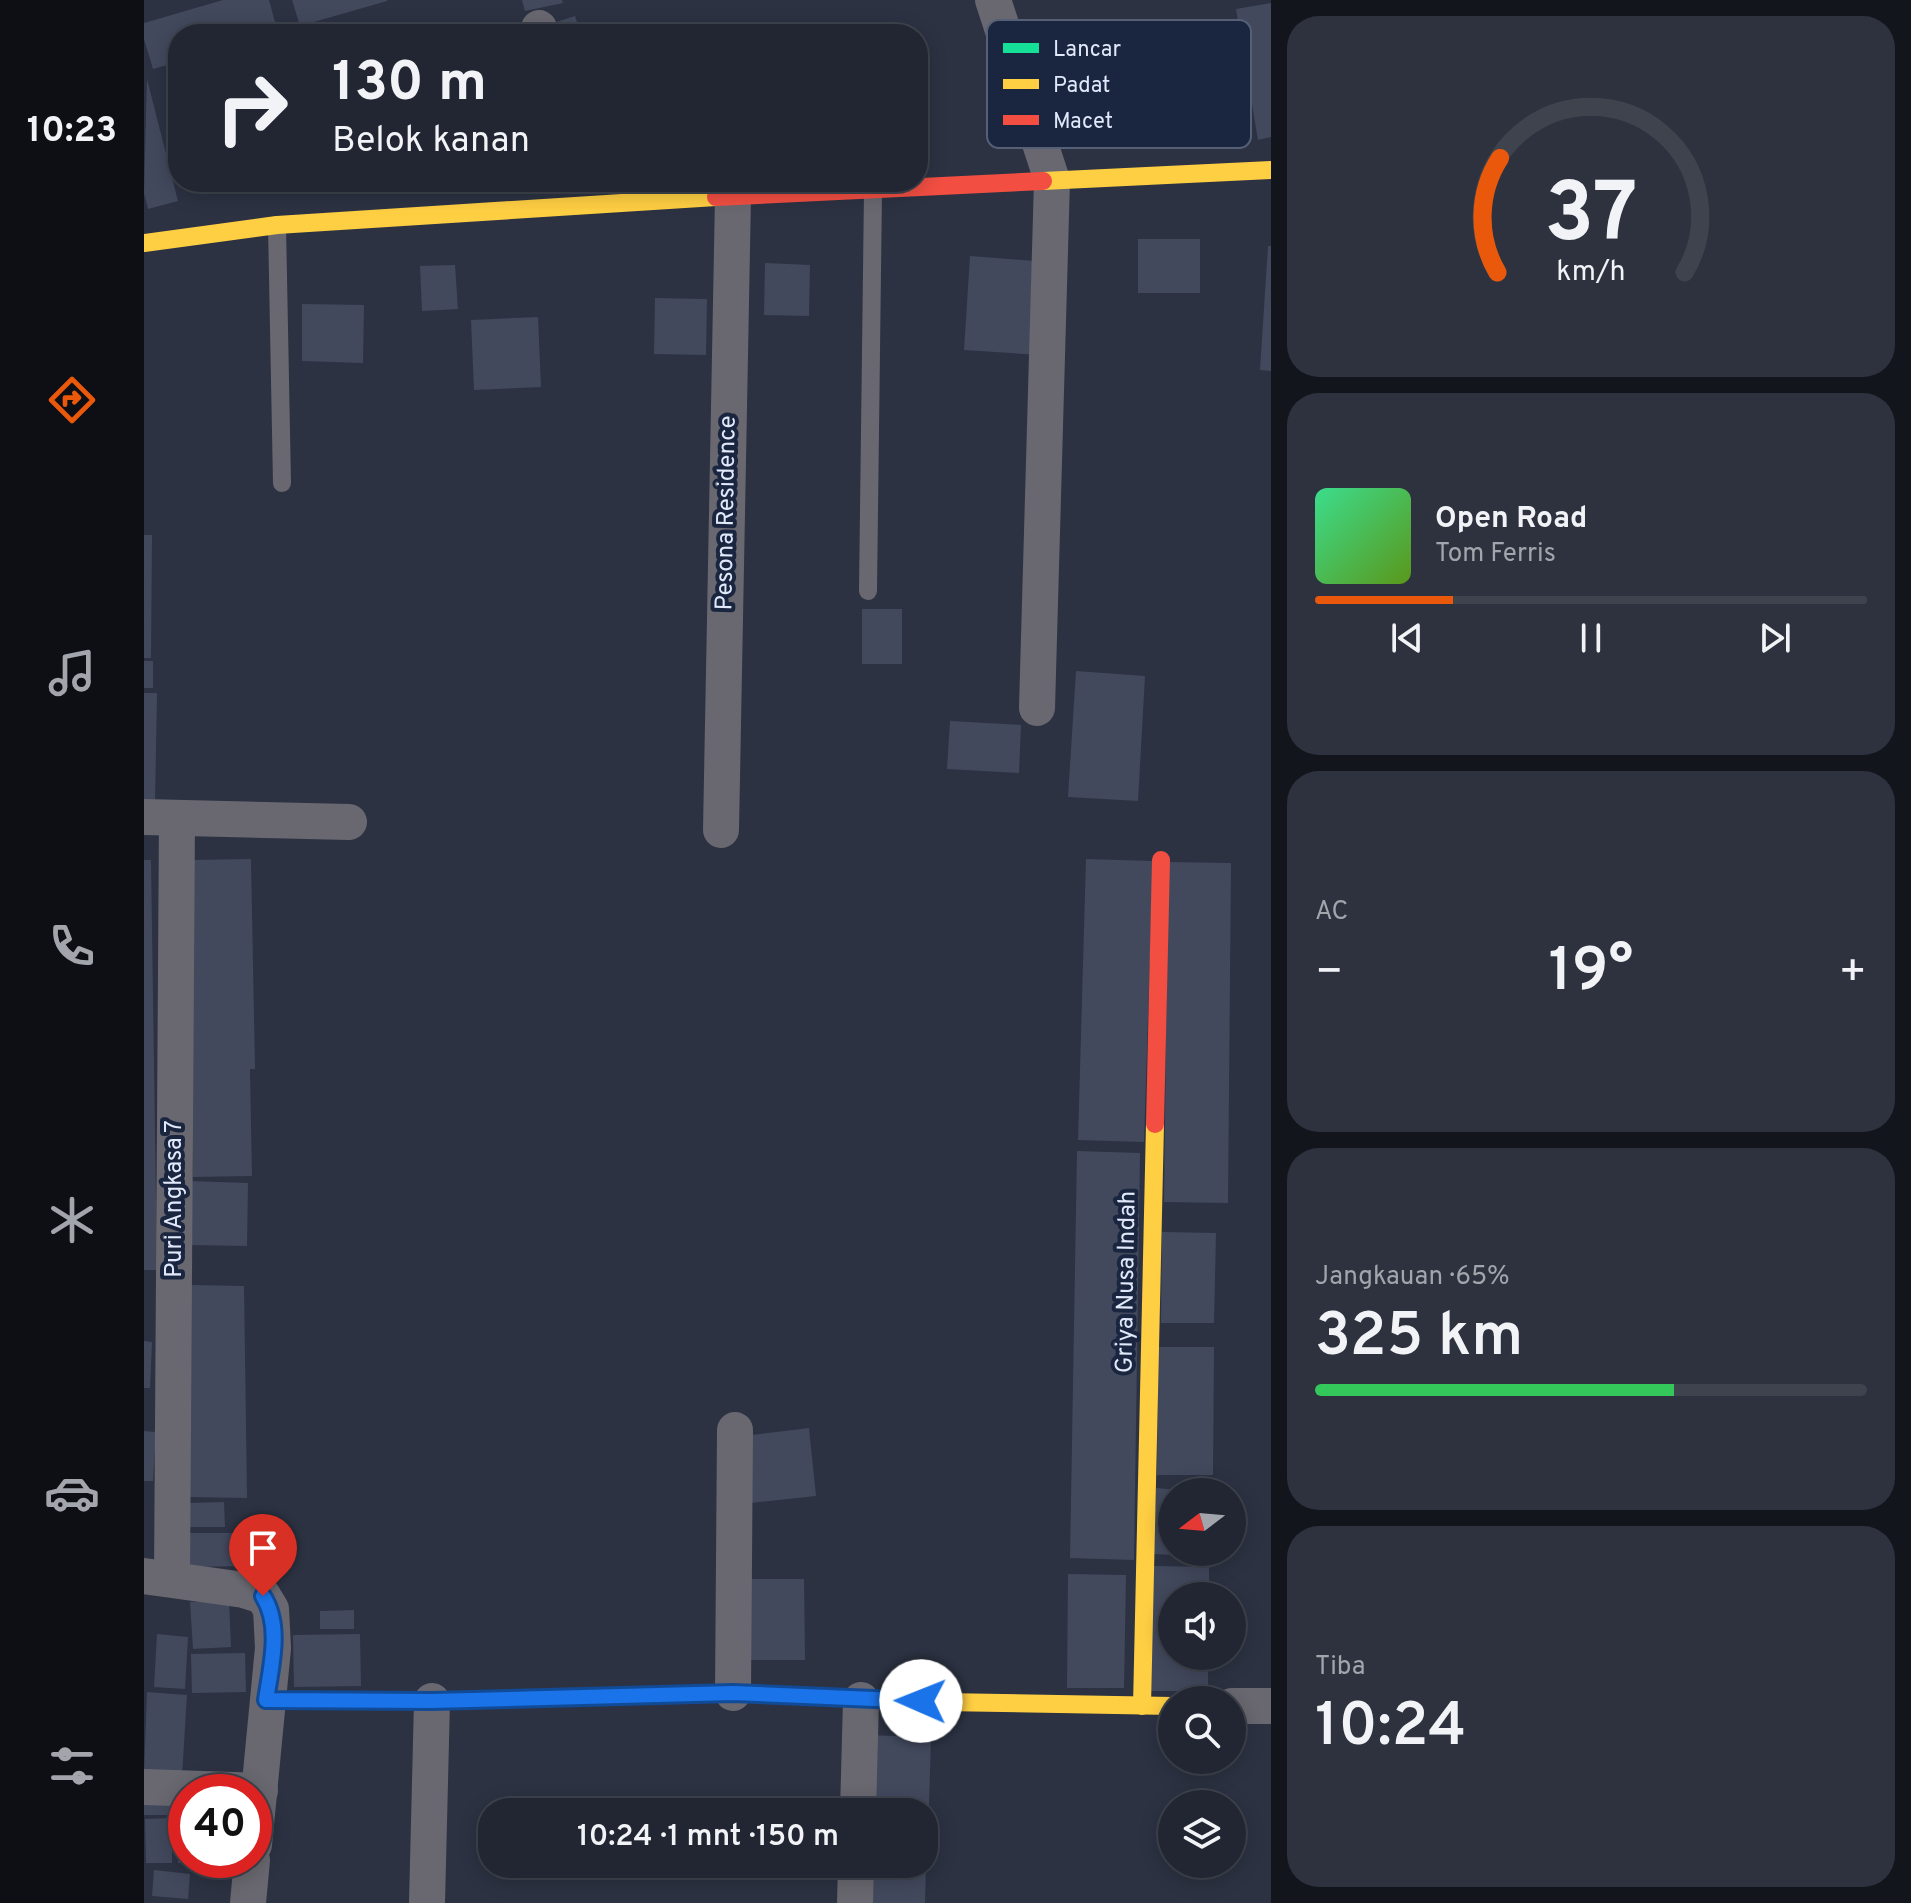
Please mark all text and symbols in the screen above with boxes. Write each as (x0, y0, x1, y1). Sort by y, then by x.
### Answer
legend (987, 20, 1251, 148)
text: Lancar (1053, 37, 1122, 64)
text: 130 m (332, 50, 487, 120)
icon: right (200, 56, 304, 160)
text: Padat (1053, 73, 1110, 100)
text: 10:23 (27, 109, 117, 155)
text: Macet (1053, 109, 1113, 136)
text: Belok kanan (332, 119, 530, 165)
text: 37 (1544, 165, 1638, 270)
text: km/h (1556, 255, 1626, 291)
icon: directions (44, 372, 100, 428)
street label: Pesona Residence (710, 415, 744, 611)
text: Open Road (1435, 501, 1587, 538)
text: Tom Ferris (1435, 538, 1556, 571)
icon: previous (1385, 616, 1429, 660)
icon: pause (1569, 616, 1613, 660)
icon: next (1753, 616, 1797, 660)
icon: music (44, 645, 100, 701)
text: AC (1315, 896, 1348, 929)
icon: phone (44, 918, 100, 974)
text: 19° (1549, 936, 1633, 1012)
text: − (1315, 946, 1343, 1002)
text: + (1839, 946, 1867, 1002)
street label: Puri Angkasa 7 (160, 1120, 190, 1278)
street label: Griya Nusa Indah (1110, 1191, 1144, 1373)
icon: climate (44, 1192, 100, 1248)
text: Jangkauan · 65% (1315, 1261, 1510, 1294)
text: 325 km (1315, 1301, 1523, 1377)
icon: car (44, 1465, 100, 1521)
north arrow (1158, 1478, 1246, 1566)
map controls (1158, 1478, 1246, 1878)
pin (229, 1514, 297, 1596)
icon: arrive (241, 1526, 285, 1570)
button: sound (1158, 1582, 1246, 1670)
text: Tiba (1315, 1651, 1365, 1684)
position arrow (879, 1659, 963, 1743)
button: search (1158, 1686, 1246, 1774)
text: 10:24 (1315, 1691, 1466, 1767)
icon: filters (44, 1738, 100, 1794)
speed limit sign: 40 (168, 1774, 272, 1878)
button: layers (1158, 1790, 1246, 1878)
text: 10:24 · 1 mnt · 150 m (577, 1819, 839, 1856)

